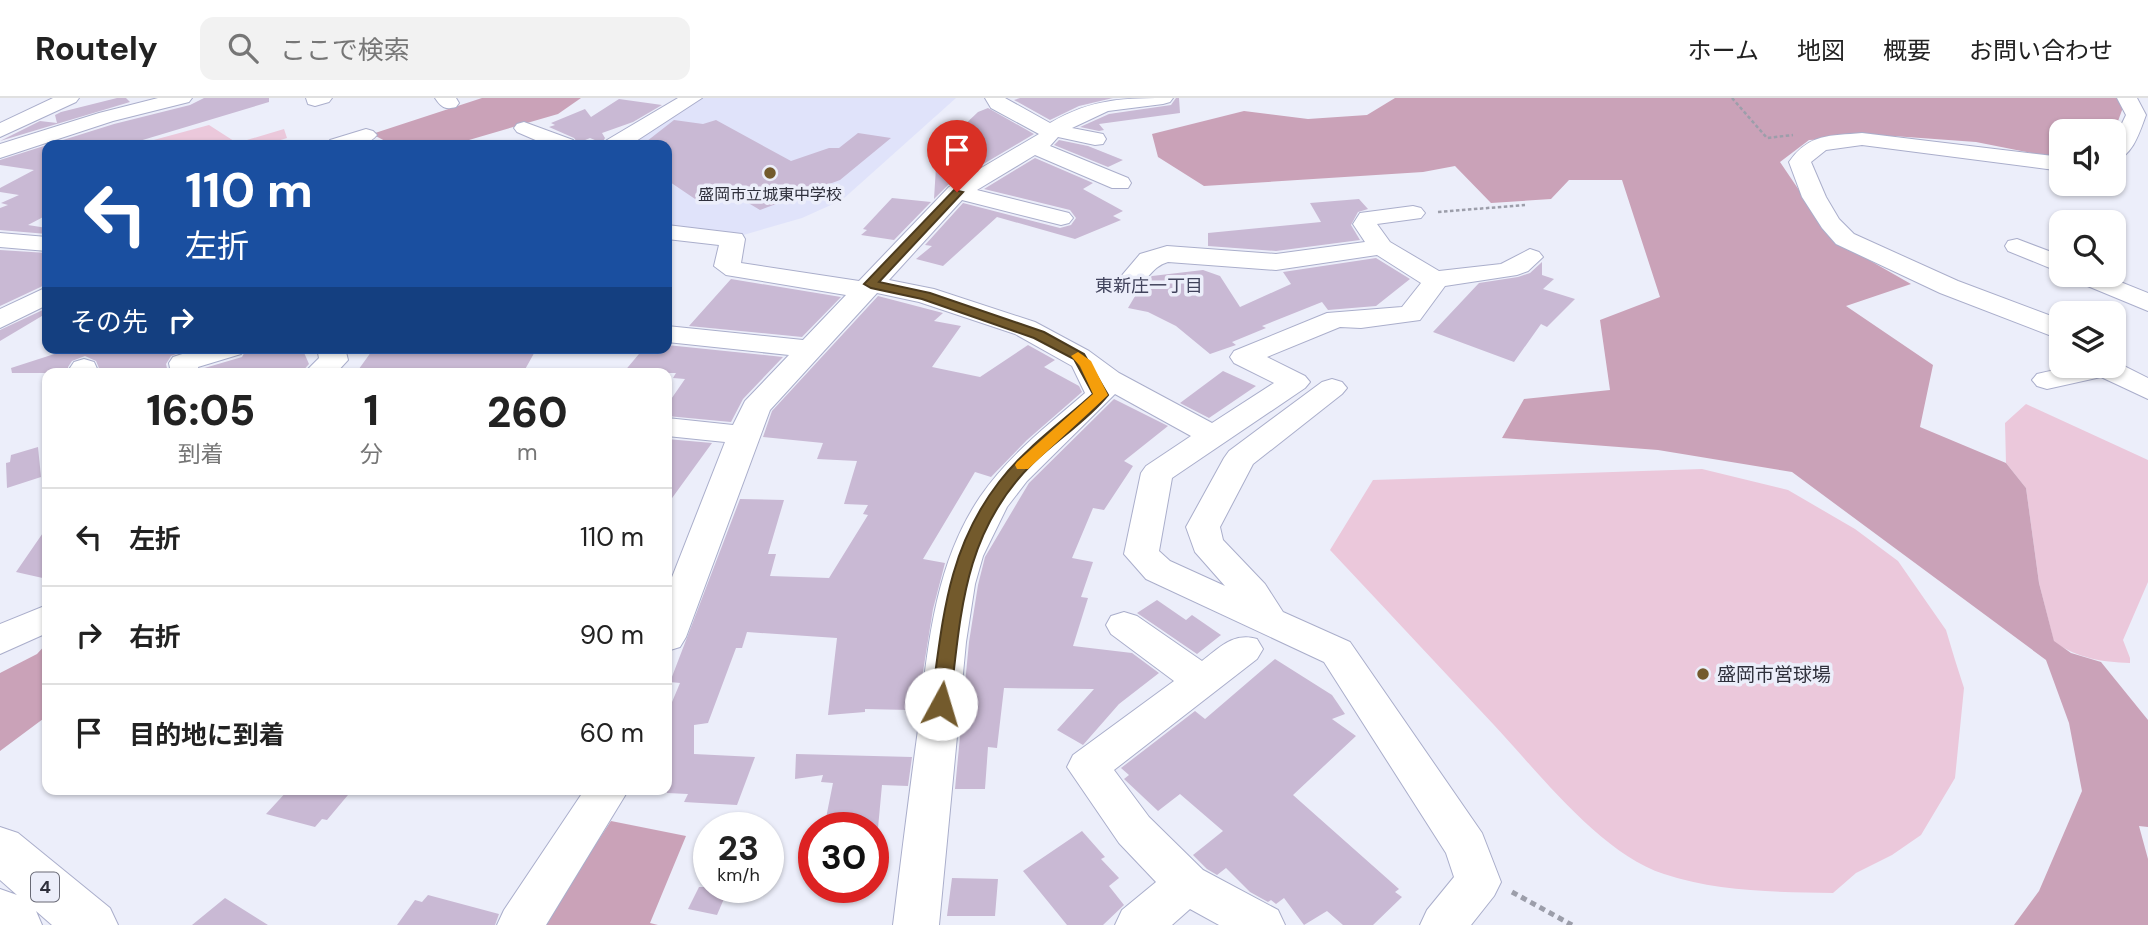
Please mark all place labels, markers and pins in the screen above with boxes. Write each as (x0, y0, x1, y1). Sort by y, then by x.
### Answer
pin (927, 120, 987, 192)
marker: 盛岡市立城東中学校 (762, 165, 778, 181)
place label: 盛岡市立城東中学校 (698, 184, 842, 205)
place label: 盛岡市営球場 (1717, 662, 1831, 687)
marker: 盛岡市営球場 (1695, 666, 1711, 682)

